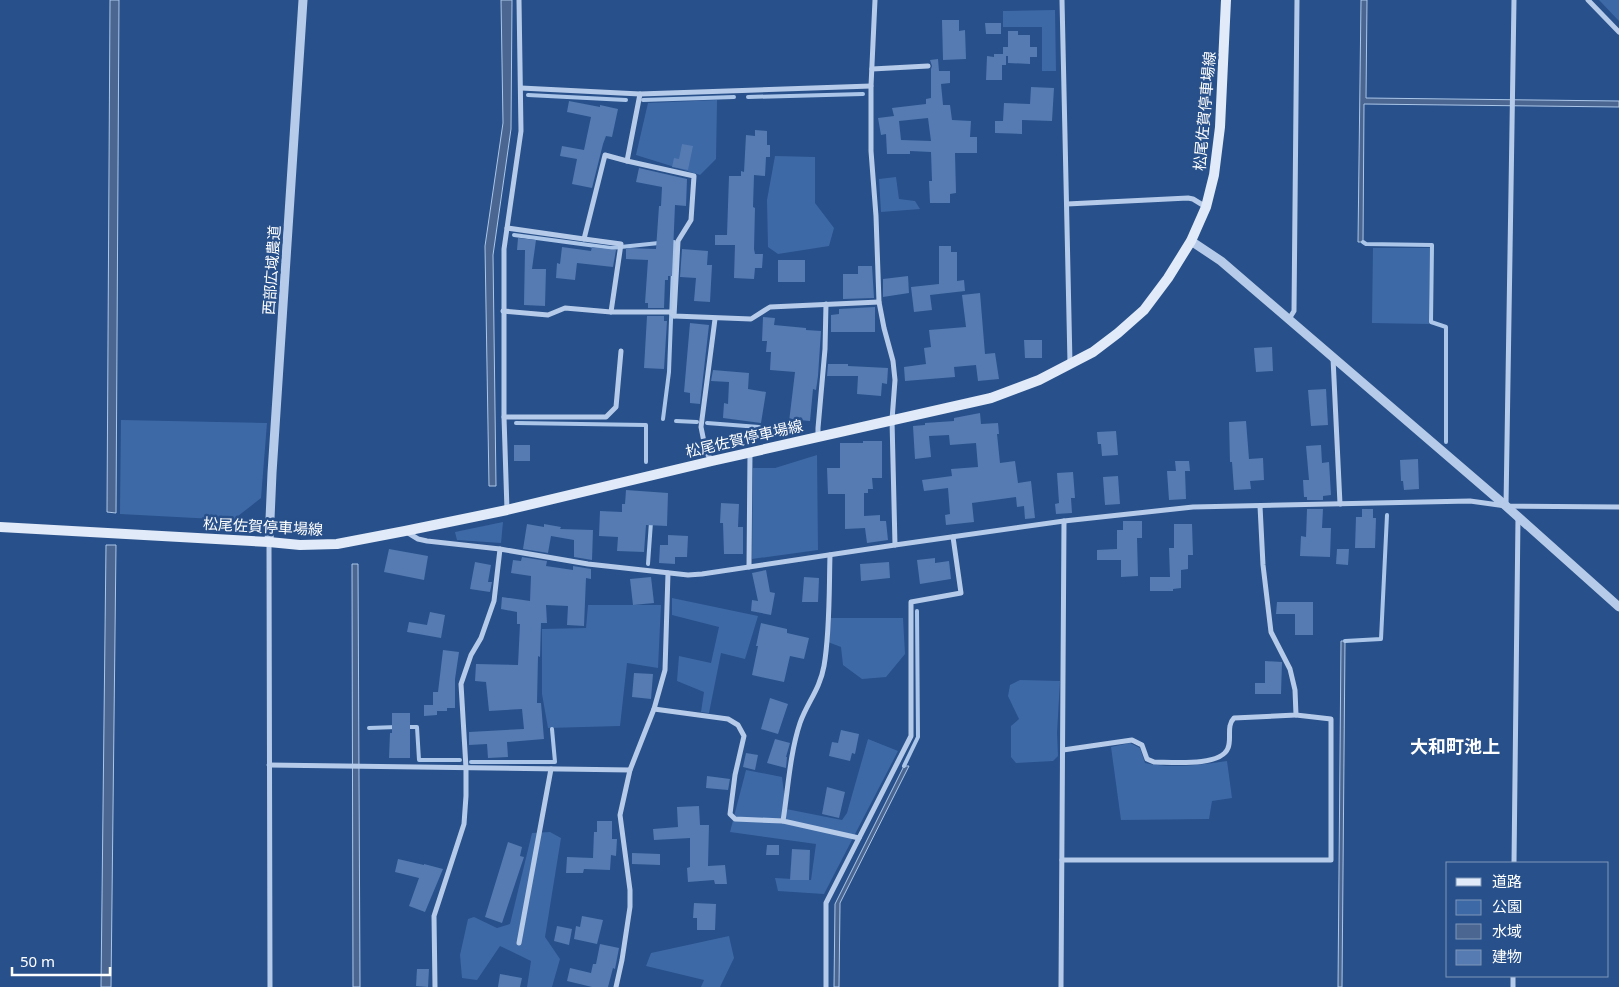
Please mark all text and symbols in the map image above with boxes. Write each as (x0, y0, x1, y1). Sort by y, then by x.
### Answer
street label: 松尾佐賀停車場線 (1189, 50, 1219, 172)
street label: 西部広域農道 (258, 224, 284, 316)
street label: 松尾佐賀停車場線 (683, 415, 805, 461)
street label: 松尾佐賀停車場線 (203, 513, 323, 539)
district label: 大和町池上 (1410, 734, 1500, 758)
legend (1446, 862, 1609, 977)
text: 道路 (1492, 871, 1522, 891)
text: 公園 (1492, 896, 1522, 916)
text: 水域 (1492, 921, 1522, 941)
scale bar (12, 944, 110, 976)
text: 建物 (1492, 946, 1522, 966)
text: 50 m (20, 951, 55, 971)

